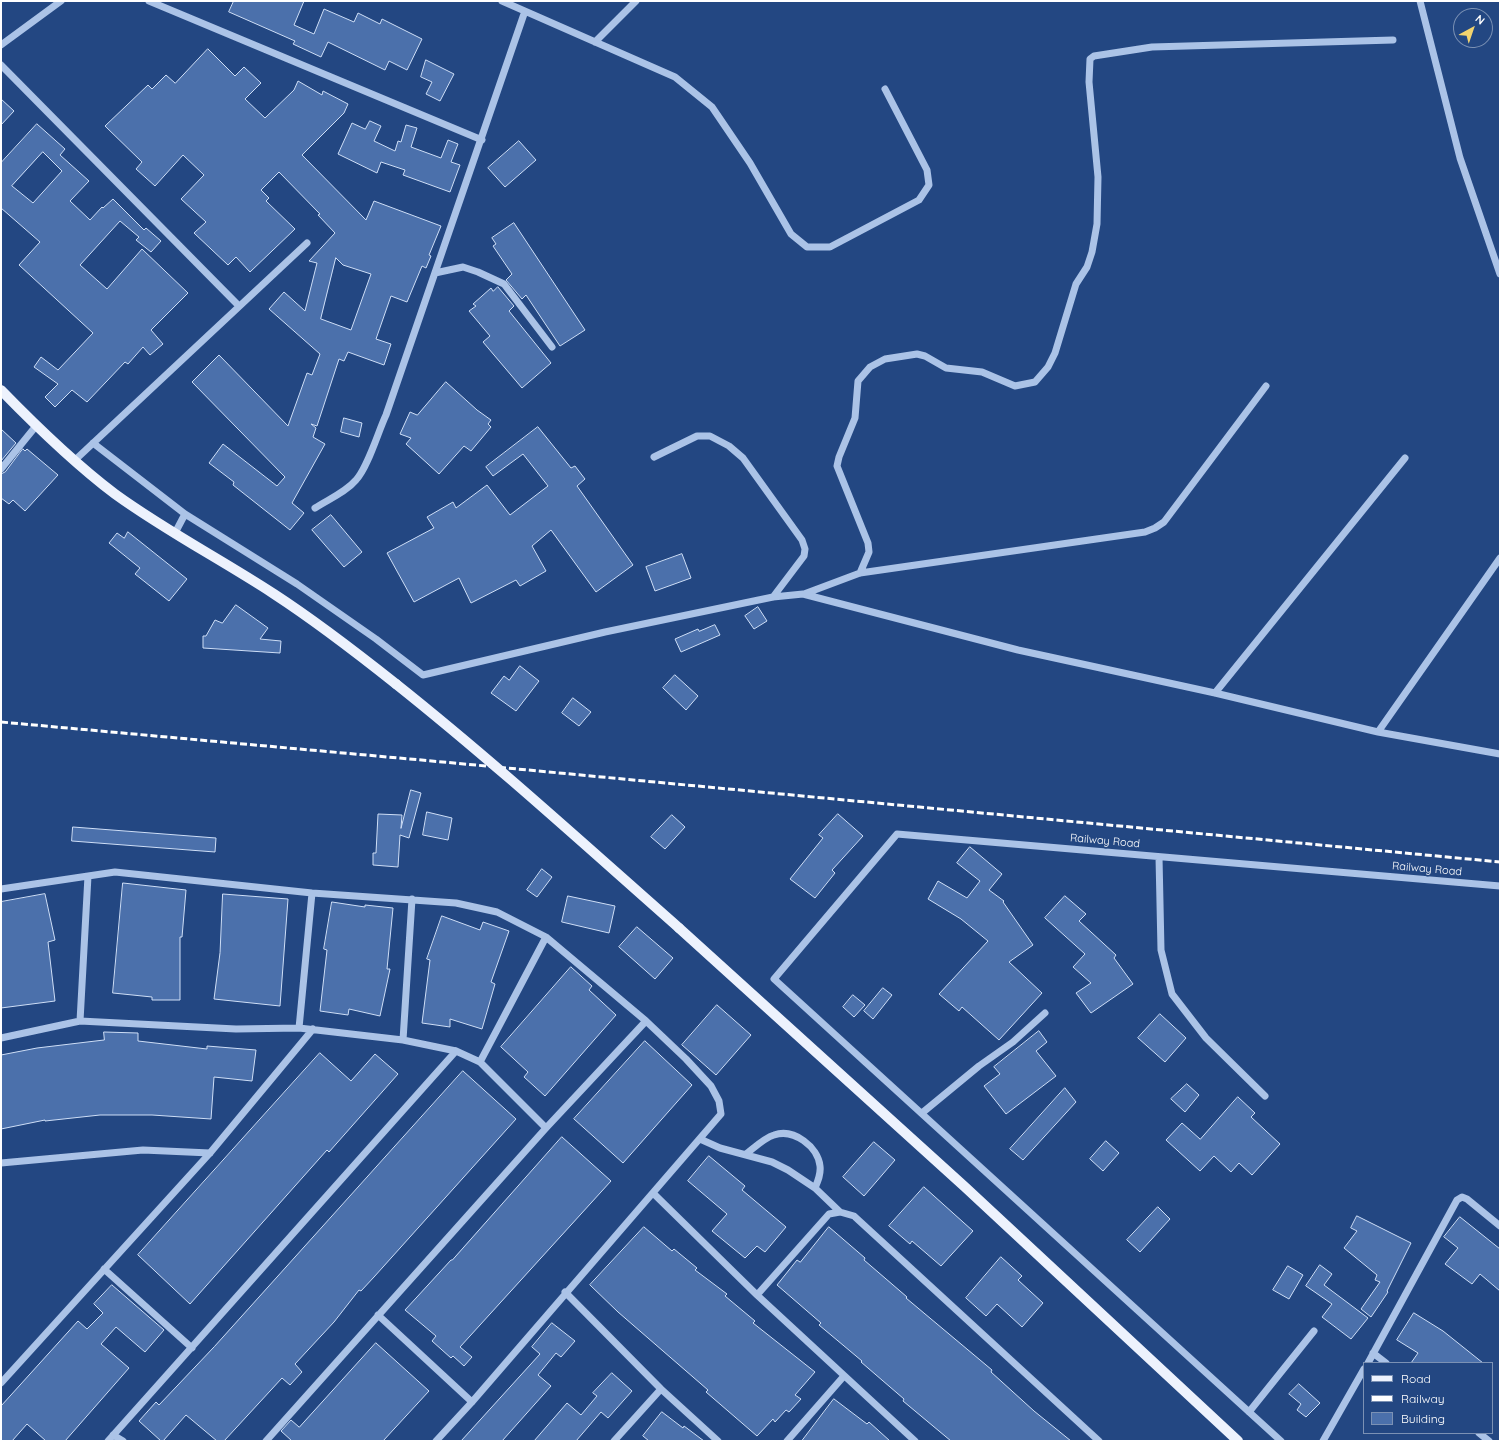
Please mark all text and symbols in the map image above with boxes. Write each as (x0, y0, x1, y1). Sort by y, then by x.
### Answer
north arrow (1453, 8, 1493, 48)
text: N (1472, 12, 1488, 28)
street label: Railway Road (1069, 831, 1141, 851)
street label: Railway Road (1391, 859, 1463, 879)
legend (1363, 1362, 1493, 1434)
text: Road (1401, 1371, 1431, 1386)
text: Railway (1401, 1391, 1445, 1406)
text: Building (1401, 1411, 1445, 1426)

